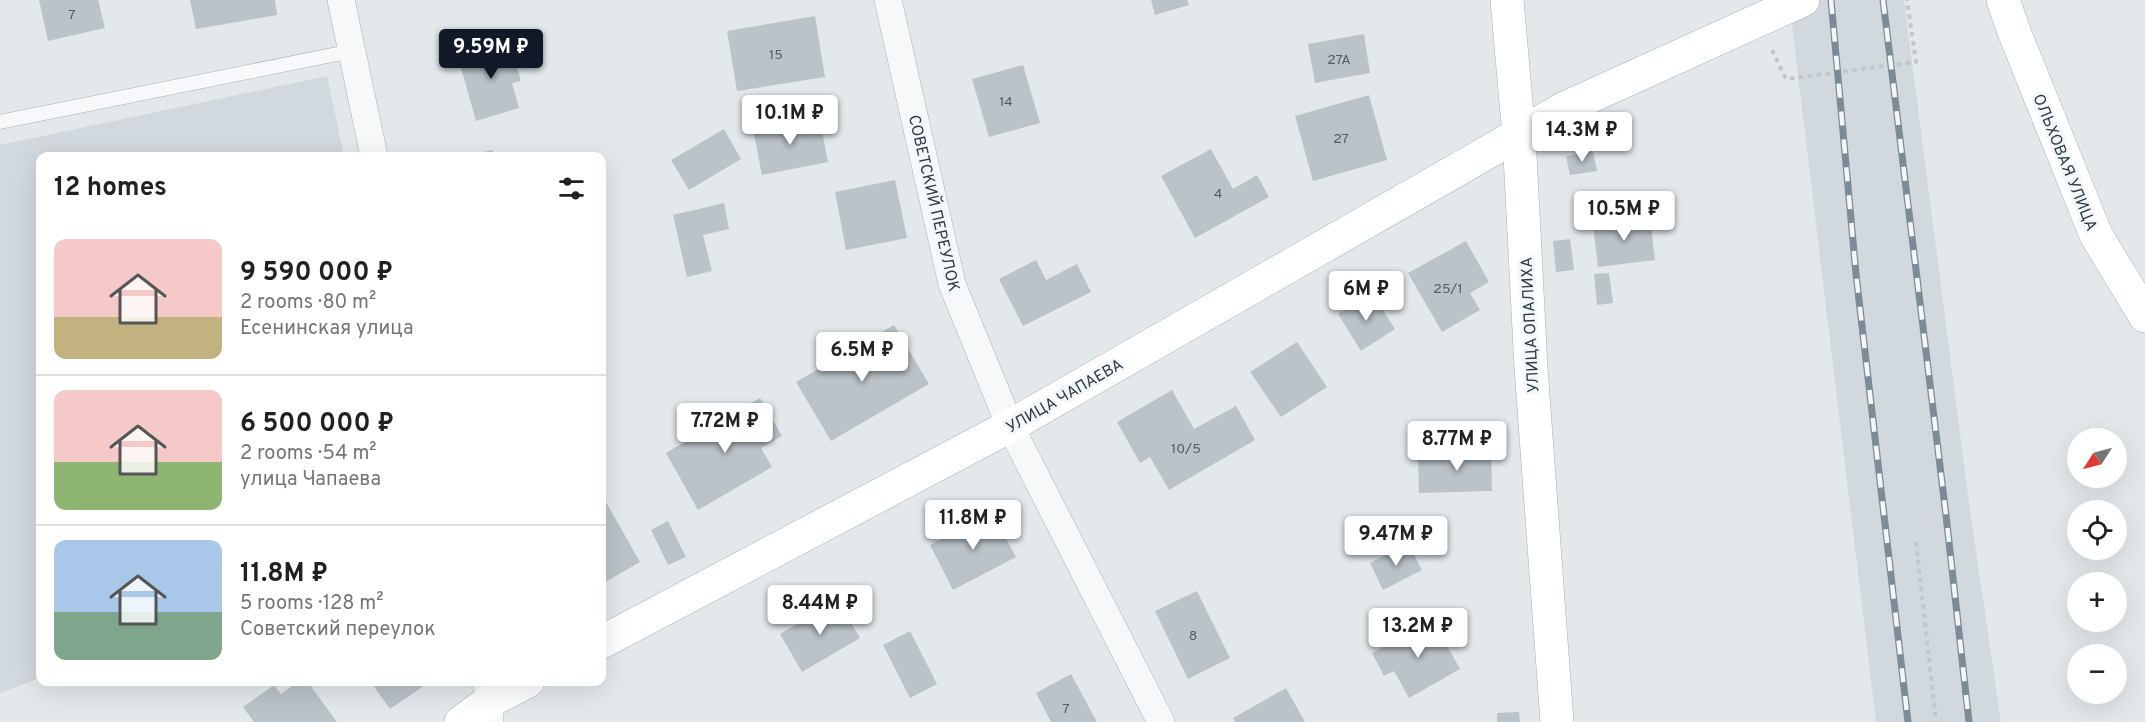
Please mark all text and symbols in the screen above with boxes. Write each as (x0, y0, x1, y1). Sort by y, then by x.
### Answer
house number: 7 (68, 7, 76, 24)
pin: 9.59M ₽ (436, 29, 546, 80)
text: 9.59M ₽ (453, 35, 529, 61)
house number: 15 (769, 47, 783, 64)
house number: 27А (1327, 52, 1351, 69)
street label: ОЛЬХОВАЯ УЛИЦА (2027, 91, 2101, 234)
house number: 14 (999, 94, 1013, 111)
pin: 10.1M ₽ (735, 95, 845, 146)
text: 10.1M ₽ (756, 101, 824, 127)
pin: 14.3M ₽ (1527, 112, 1637, 163)
street label: СОВЕТСКИЙ ПЕРЕУЛОК (903, 113, 965, 294)
text: 14.3M ₽ (1546, 118, 1618, 144)
house number: 27 (1333, 131, 1349, 148)
text: 12 homes (54, 172, 167, 205)
icon: filters (555, 172, 588, 205)
house number: 4 (1214, 186, 1222, 203)
pin: 10.5M ₽ (1569, 191, 1679, 242)
text: 10.5M ₽ (1588, 197, 1660, 223)
street label: УЛИЦА ОПАЛИХА (1517, 256, 1545, 393)
text: 9 590 000 ₽ (240, 257, 393, 290)
icon: home (102, 263, 174, 335)
pin: 6M ₽ (1330, 271, 1402, 322)
text: 6M ₽ (1343, 277, 1389, 303)
house number: 25/1 (1433, 281, 1463, 298)
text: 2 rooms · 80 m² (240, 290, 376, 316)
text: Есенинская улица (240, 316, 414, 342)
pin: 6.5M ₽ (813, 332, 911, 383)
text: 6.5M ₽ (830, 338, 894, 364)
street label: УЛИЦА ЧАПАЕВА (1003, 355, 1127, 438)
pin: 7.72M ₽ (670, 403, 780, 454)
text: 6 500 000 ₽ (240, 408, 394, 441)
text: 7.72M ₽ (691, 409, 759, 435)
icon: home (102, 414, 174, 486)
pin: 8.77M ₽ (1402, 421, 1512, 472)
text: 8.77M ₽ (1422, 427, 1493, 453)
north arrow (2067, 428, 2127, 488)
map controls (2067, 428, 2127, 704)
text: 2 rooms · 54 m² (240, 441, 377, 467)
house number: 10/5 (1171, 441, 1201, 458)
text: улица Чапаева (240, 467, 381, 493)
pin: 11.8M ₽ (918, 500, 1028, 551)
button: locate (2067, 500, 2127, 560)
text: 11.8M ₽ (939, 506, 1007, 532)
pin: 9.47M ₽ (1341, 516, 1451, 567)
text: 9.47M ₽ (1358, 522, 1434, 548)
text: 11.8M ₽ (240, 558, 328, 591)
icon: home (102, 564, 174, 636)
button: + (2067, 572, 2127, 632)
pin: 8.44M ₽ (765, 585, 875, 636)
text: 5 rooms · 128 m² (240, 591, 383, 617)
text: 8.44M ₽ (781, 591, 859, 617)
pin: 13.2M ₽ (1363, 608, 1473, 659)
text: 13.2M ₽ (1383, 614, 1453, 640)
text: Советский переулок (240, 617, 436, 643)
house number: 8 (1189, 628, 1197, 645)
button: − (2067, 644, 2127, 704)
house number: 7 (1062, 701, 1070, 718)

